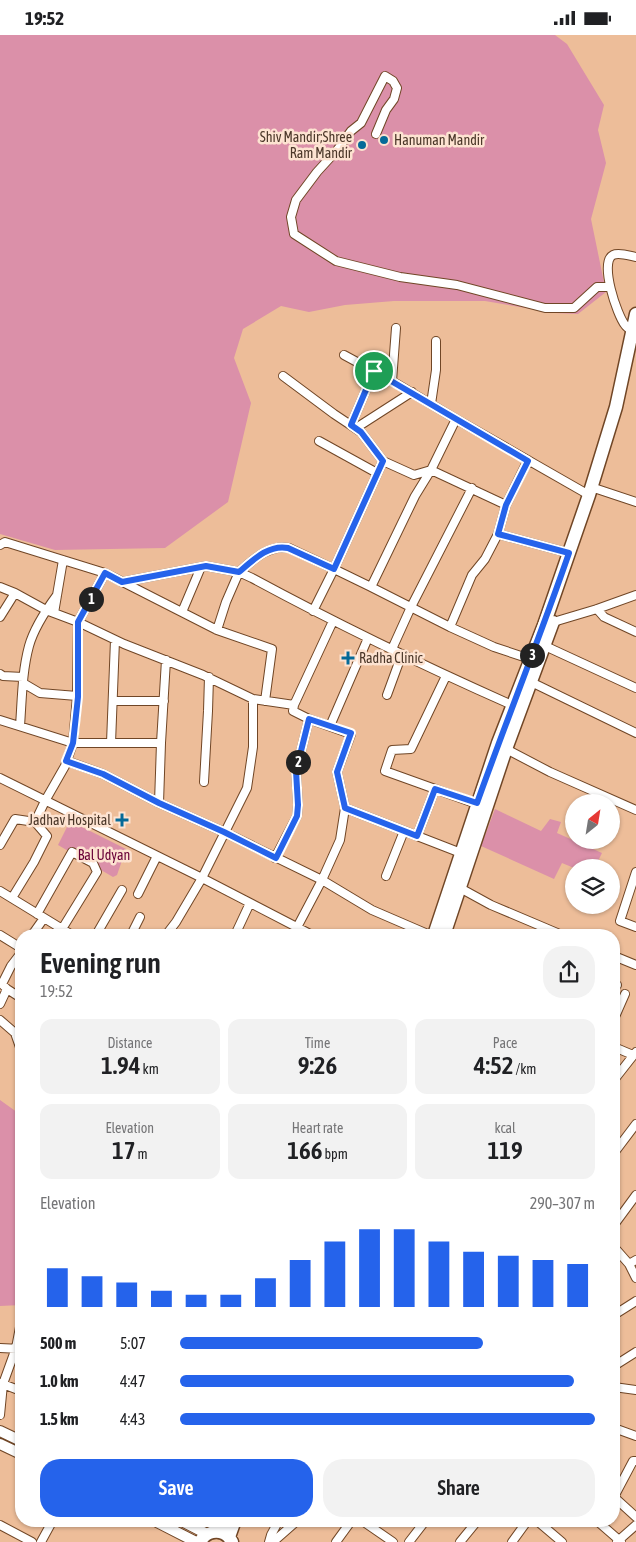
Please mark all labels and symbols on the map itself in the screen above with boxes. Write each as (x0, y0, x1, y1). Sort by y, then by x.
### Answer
place label: Shiv Mandir;Shree Ram Mandir (260, 129, 353, 161)
place label: Hanuman Mandir (394, 132, 485, 148)
marker: Hanuman Mandir (378, 134, 390, 146)
marker: Shiv Mandir;Shree Ram Mandir (356, 139, 368, 151)
pin (353, 350, 395, 392)
pin: 1 (78, 587, 104, 611)
pin: 3 (520, 643, 544, 667)
place label: Radha Clinic (359, 650, 424, 666)
marker: Radha Clinic (341, 651, 355, 665)
pin: 2 (286, 749, 310, 775)
north arrow (565, 794, 620, 849)
place label: Jadhav Hospital (29, 812, 111, 828)
marker: Jadhav Hospital (115, 813, 129, 827)
park label: Bal Udyan (78, 847, 130, 863)

